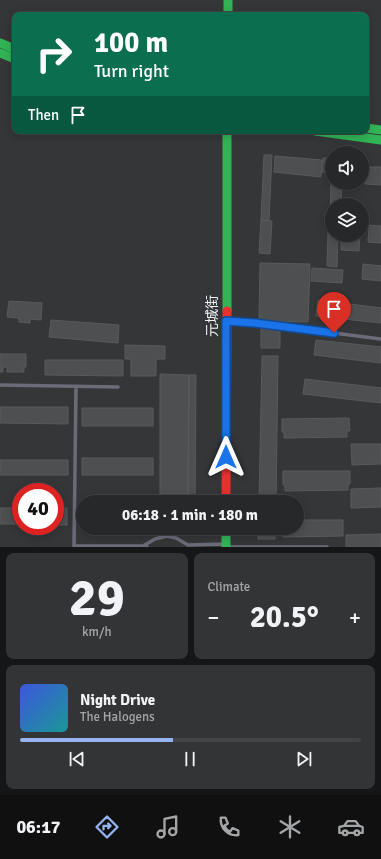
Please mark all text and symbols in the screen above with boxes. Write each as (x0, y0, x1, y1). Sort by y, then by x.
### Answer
text: 100 m (94, 26, 168, 60)
icon: right (28, 28, 80, 80)
text: Turn right (94, 60, 169, 82)
icon: arrive (67, 104, 89, 126)
text: Then (28, 106, 59, 124)
map controls (325, 146, 369, 242)
button: sound (325, 146, 369, 190)
button: layers (325, 198, 369, 242)
pin (317, 292, 351, 333)
street label: 元城街 (204, 295, 221, 337)
icon: arrive (323, 298, 345, 320)
position arrow (205, 436, 247, 478)
speed limit sign: 40 (12, 483, 64, 535)
text: 06:18 · 1 min · 180 m (122, 506, 258, 524)
text: 29 (69, 566, 125, 630)
text: Climate (208, 579, 250, 595)
text: 20.5° (250, 599, 319, 636)
text: − (208, 604, 219, 631)
text: + (349, 604, 361, 631)
text: km/h (82, 624, 111, 640)
text: Night Drive (80, 691, 155, 709)
text: The Halogens (80, 709, 155, 725)
icon: previous (66, 748, 88, 770)
icon: pause (179, 748, 201, 770)
icon: next (293, 748, 315, 770)
icon: directions (93, 813, 121, 841)
icon: music (154, 813, 182, 841)
icon: phone (215, 813, 243, 841)
icon: climate (276, 813, 304, 841)
icon: car (337, 813, 365, 841)
text: 06:17 (16, 816, 61, 838)

